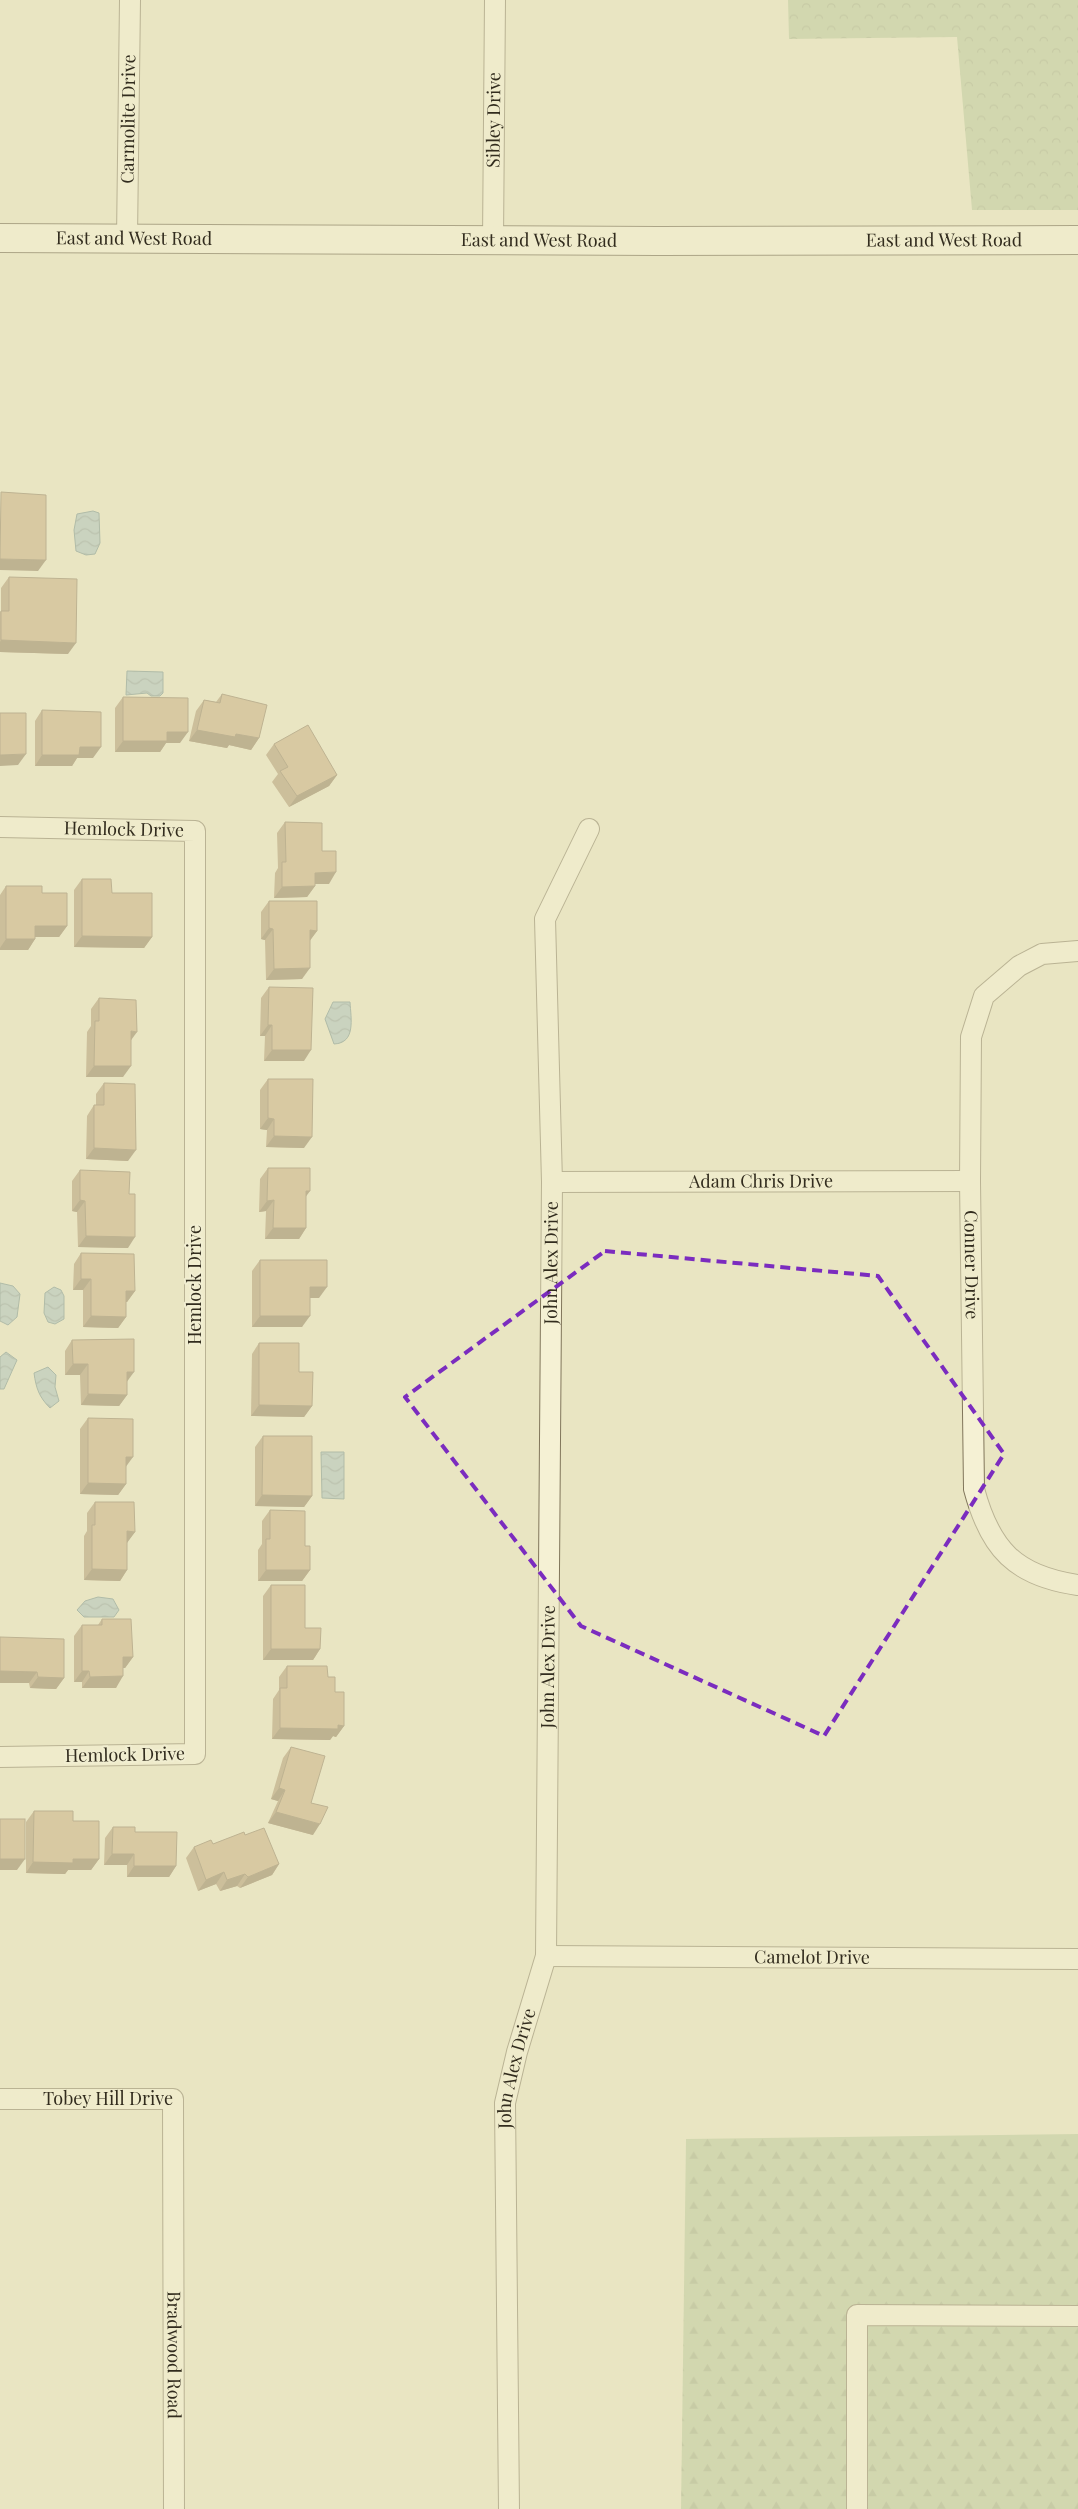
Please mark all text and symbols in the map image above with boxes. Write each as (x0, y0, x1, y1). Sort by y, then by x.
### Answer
street label: Carmolite Drive (115, 54, 140, 184)
street label: Sibley Drive (481, 72, 505, 168)
street label: East and West Road (56, 225, 213, 250)
street label: East and West Road (461, 227, 618, 252)
street label: East and West Road (866, 227, 1023, 252)
street label: Hemlock Drive (64, 815, 184, 842)
street label: Adam Chris Drive (688, 1168, 833, 1193)
street label: John Alex Drive (538, 1201, 563, 1325)
street label: Conner Drive (959, 1210, 985, 1319)
street label: Hemlock Drive (182, 1225, 206, 1345)
street label: John Alex Drive (535, 1605, 560, 1729)
street label: Hemlock Drive (65, 1741, 185, 1767)
street label: Camelot Drive (754, 1944, 870, 1969)
street label: John Alex Drive (492, 2005, 541, 2130)
street label: Tobey Hill Drive (43, 2086, 173, 2110)
street label: Bradwood Road (162, 2291, 187, 2420)

